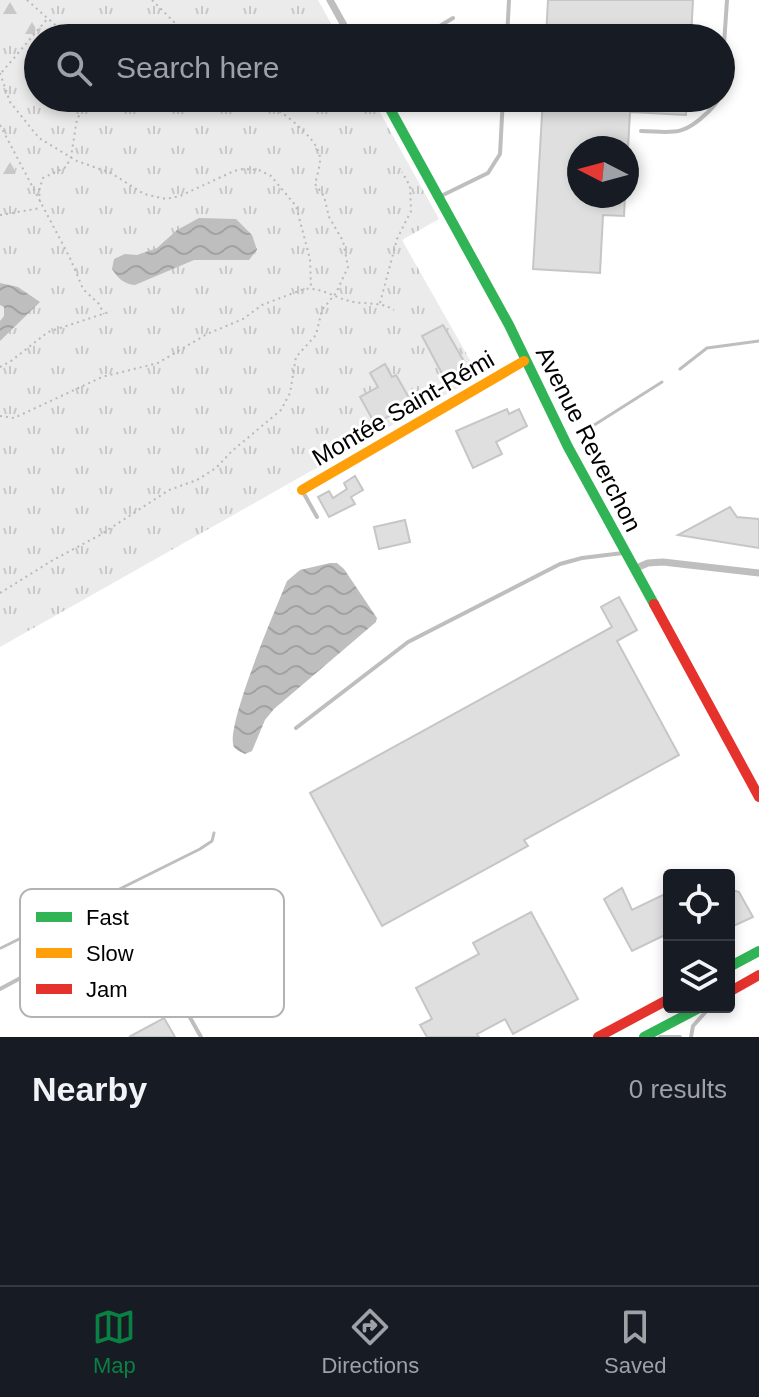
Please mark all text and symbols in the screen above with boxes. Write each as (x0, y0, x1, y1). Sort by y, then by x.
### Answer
search box (24, 24, 735, 112)
icon: search (52, 46, 96, 90)
text: Search here (116, 51, 279, 84)
north arrow (567, 136, 639, 208)
street label: Avenue Reverchon (531, 342, 647, 536)
street label: Montée Saint-Rémi (307, 345, 499, 471)
map controls (663, 869, 735, 1013)
button: locate (663, 869, 735, 941)
legend (20, 889, 284, 1017)
text: Fast (86, 905, 129, 930)
text: Slow (86, 941, 134, 966)
button: layers (663, 941, 735, 1013)
text: Jam (86, 977, 128, 1002)
text: Nearby (32, 1070, 147, 1108)
text: 0 results (629, 1074, 727, 1104)
tab: Map (92, 1305, 136, 1379)
tab: Directions (321, 1305, 419, 1379)
tab: Saved (604, 1305, 667, 1379)

